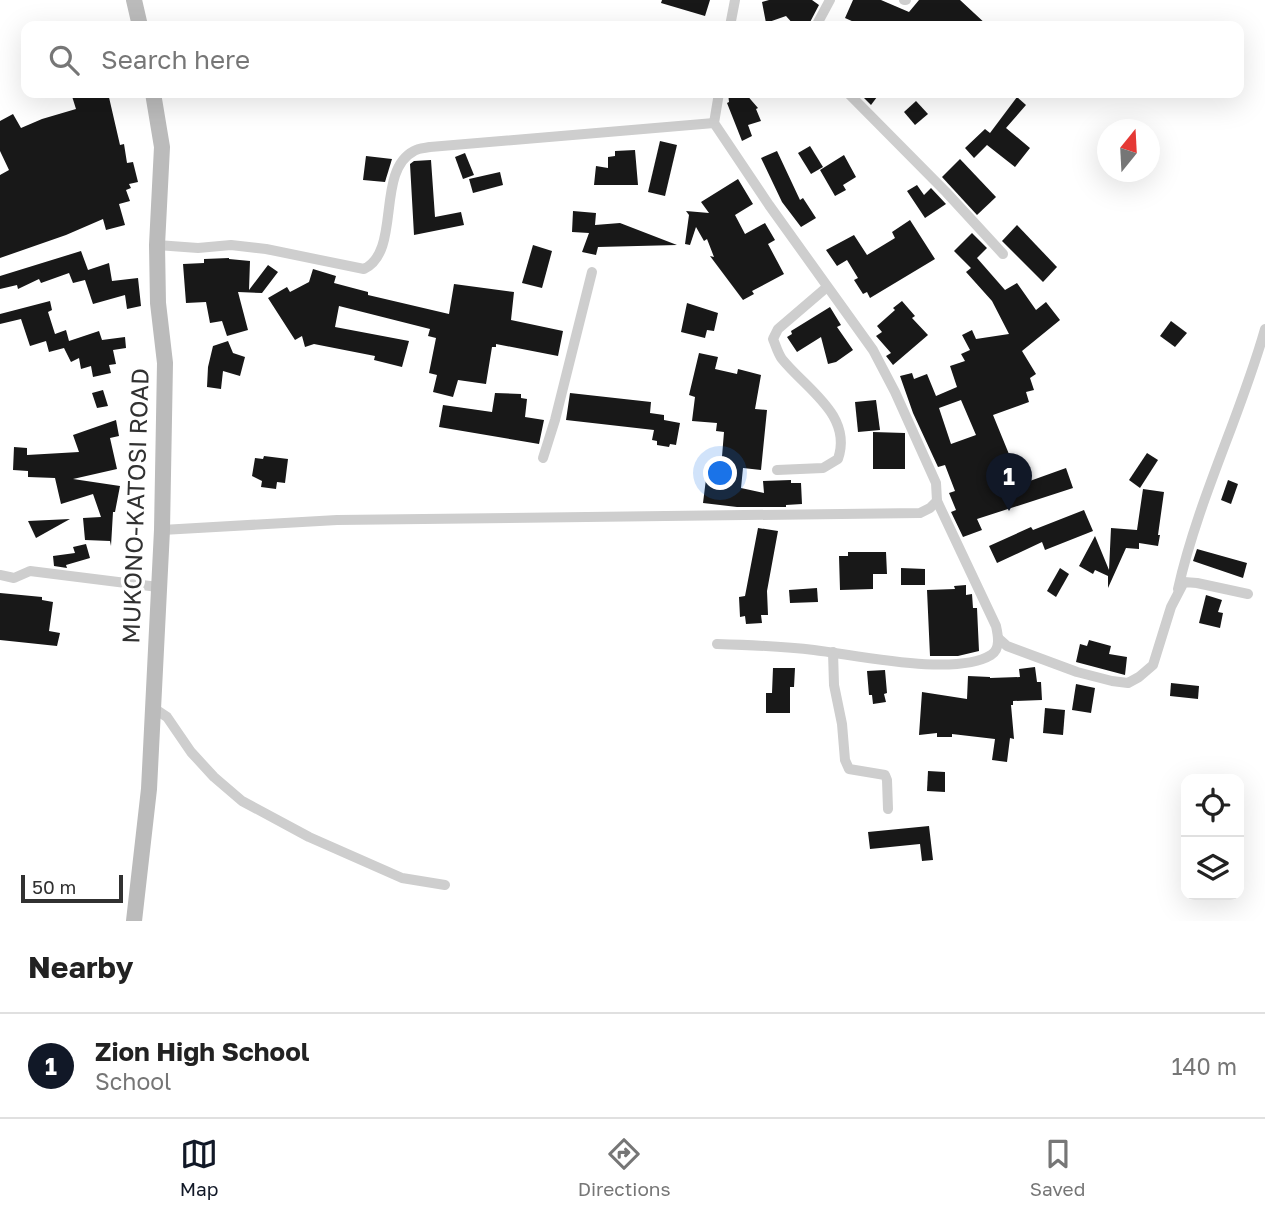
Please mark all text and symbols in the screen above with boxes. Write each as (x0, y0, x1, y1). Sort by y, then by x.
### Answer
search box (21, 21, 1244, 98)
icon: search (45, 41, 83, 79)
text: Search here (101, 44, 250, 75)
north arrow (1097, 119, 1160, 182)
street label: MUKONO-KATOSI ROAD (115, 368, 154, 644)
pin: 1 (986, 453, 1032, 511)
your location (703, 456, 737, 490)
map controls (1181, 774, 1244, 900)
button: locate (1181, 774, 1244, 837)
button: layers (1181, 837, 1244, 900)
scale bar (21, 872, 122, 904)
text: 50 m (32, 875, 76, 898)
text: Nearby (28, 949, 133, 985)
text: Zion High School (95, 1036, 309, 1067)
text: 1 (45, 1052, 57, 1080)
text: 140 m (1171, 1052, 1237, 1080)
text: School (95, 1067, 171, 1095)
tab: Map (180, 1135, 218, 1200)
tab: Directions (578, 1135, 671, 1200)
tab: Saved (1030, 1135, 1085, 1200)

